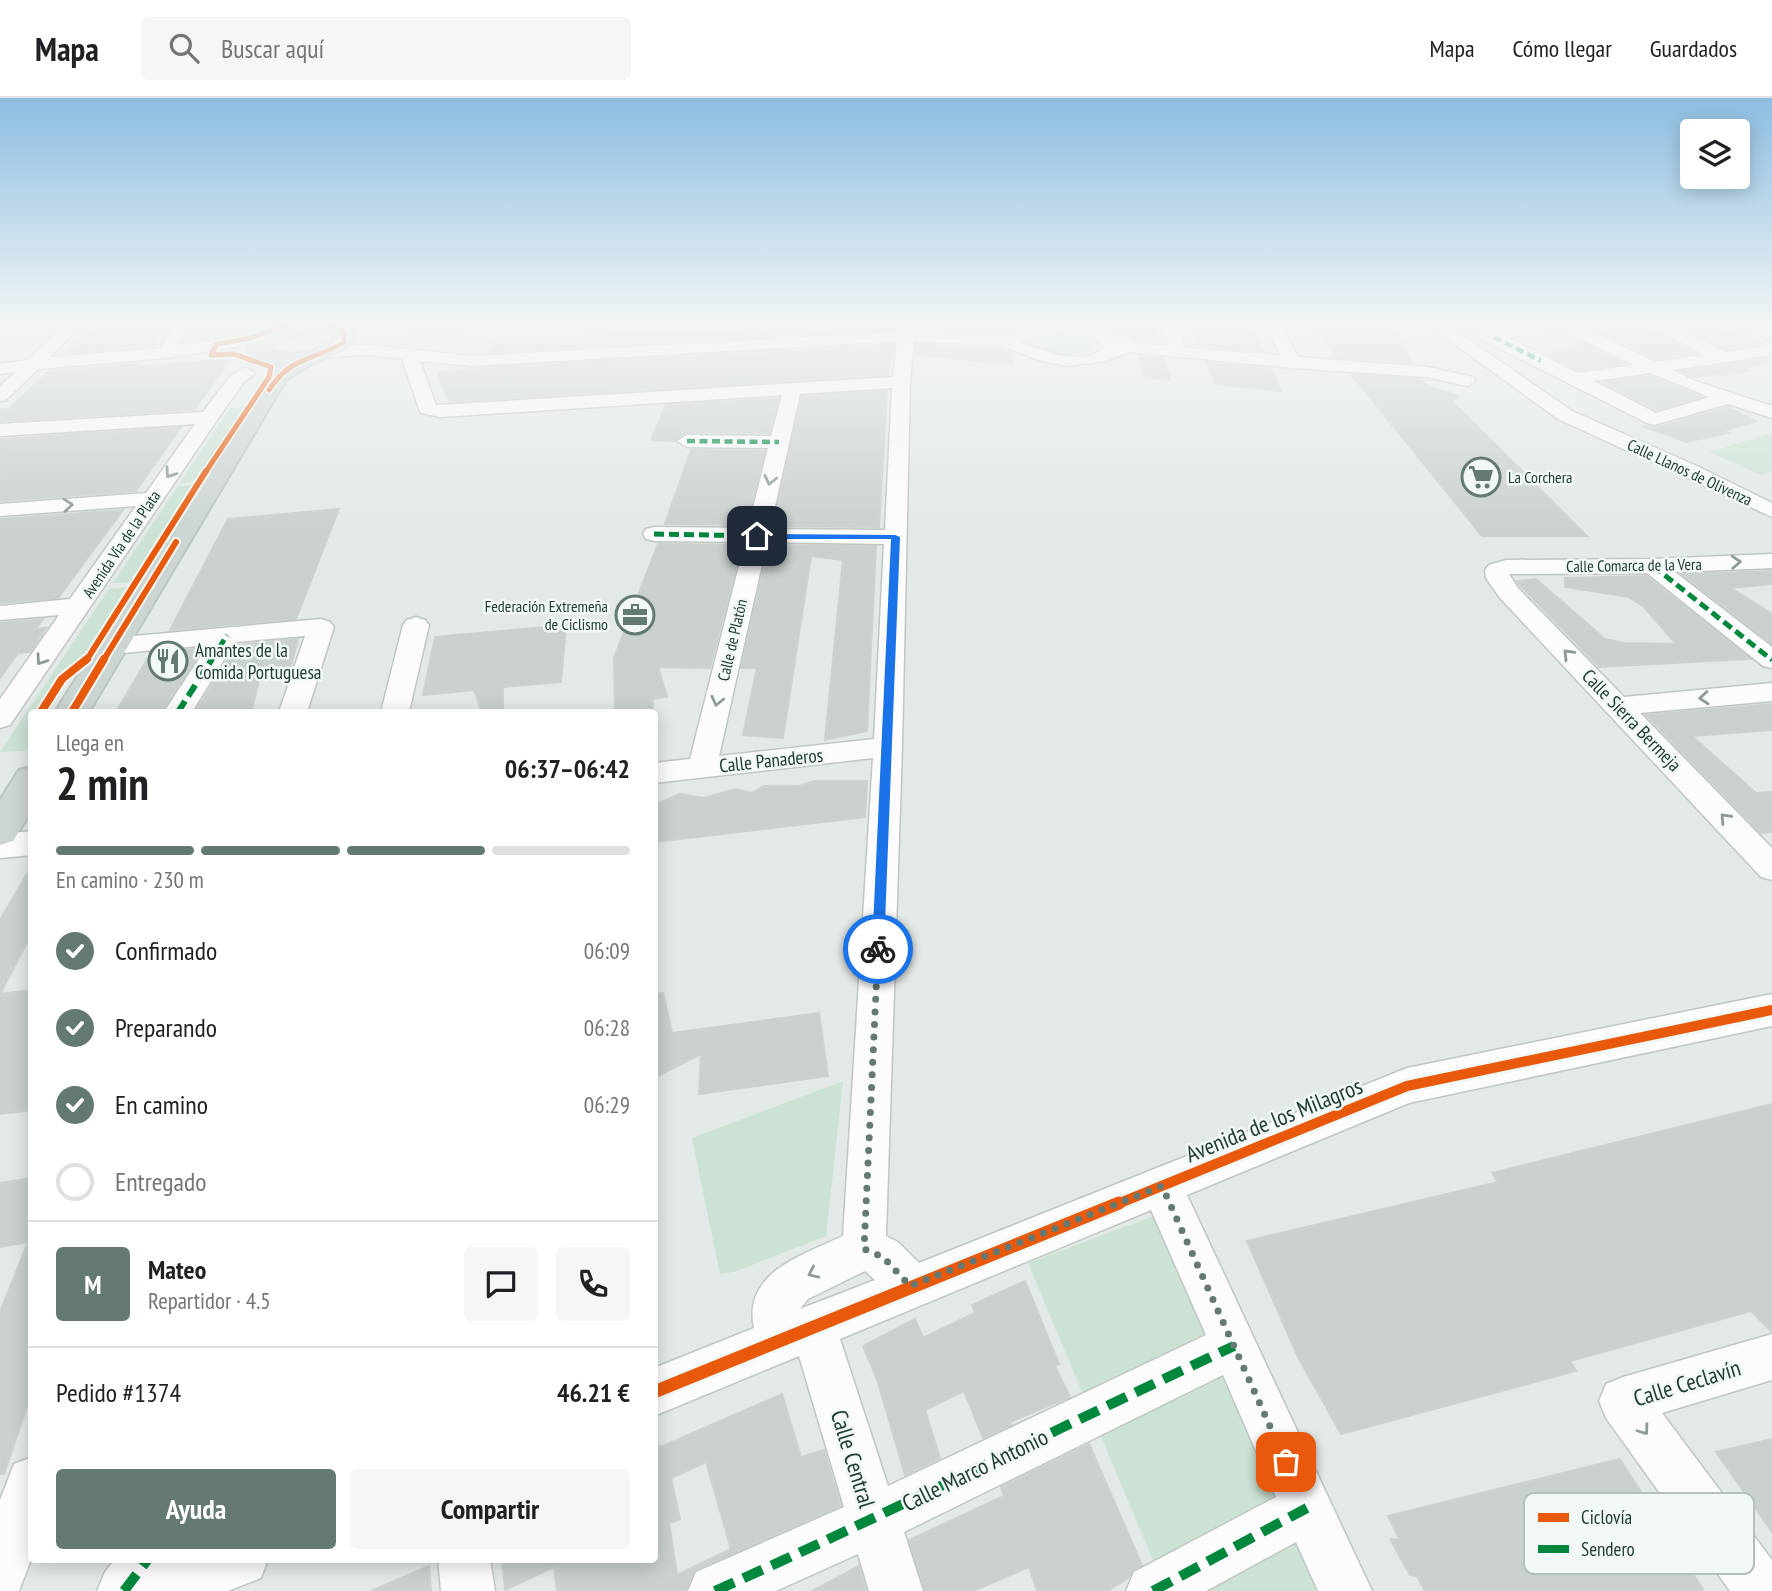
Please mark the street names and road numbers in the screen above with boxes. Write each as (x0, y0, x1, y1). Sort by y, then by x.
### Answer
street label: Calle Llanos de Olivenza (1624, 434, 1756, 510)
street label: Avenida Vía de la Plata (78, 486, 164, 602)
street label: Calle Comarca de la Vera (1566, 554, 1702, 576)
street label: Calle de Platón (713, 597, 751, 683)
street label: Calle Sierra Bermeja (1577, 664, 1687, 776)
street label: Calle Panaderos (718, 743, 824, 777)
street label: Avenida de los Milagros (1181, 1071, 1367, 1168)
street label: Calle Ceclavín (1630, 1353, 1744, 1413)
street label: Calle Central (825, 1406, 882, 1512)
street label: Calle Marco Antonio (897, 1422, 1053, 1517)

